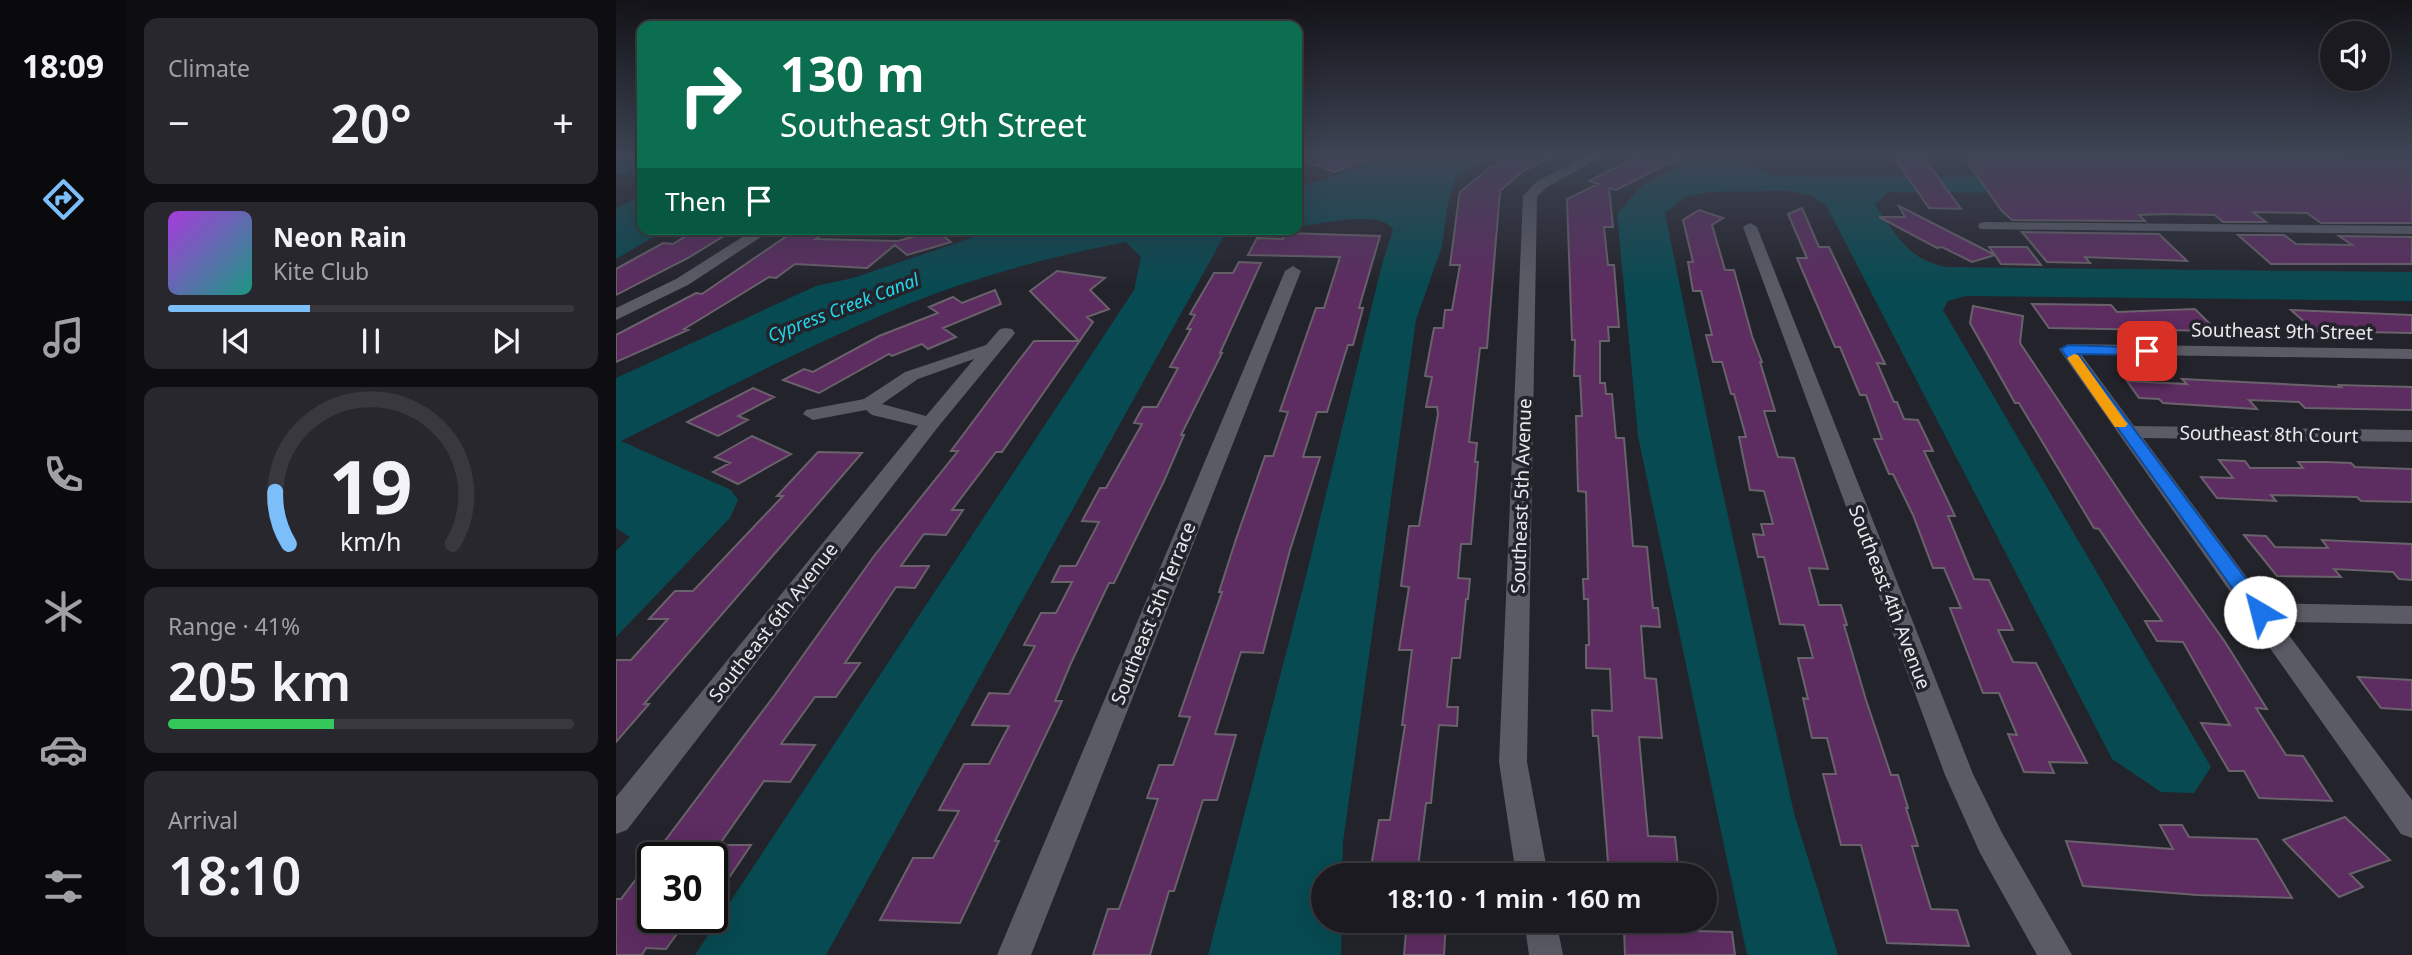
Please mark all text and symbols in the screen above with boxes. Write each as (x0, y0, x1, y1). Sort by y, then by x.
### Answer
map controls (2320, 21, 2390, 91)
button: sound (2320, 21, 2390, 91)
text: 130 m (780, 40, 925, 106)
text: 18:09 (22, 44, 104, 87)
icon: right (665, 49, 756, 140)
text: Climate (168, 52, 250, 84)
text: 20° (330, 87, 412, 158)
text: − (168, 96, 190, 148)
text: + (552, 96, 574, 148)
text: Southeast 9th Street (780, 103, 1087, 146)
icon: directions (39, 175, 88, 224)
icon: arrive (740, 182, 778, 220)
text: Then (665, 183, 726, 219)
text: Neon Rain (273, 219, 407, 255)
text: Kite Club (273, 255, 369, 287)
water label: Cypress Creek Canal (764, 267, 923, 347)
icon: music (39, 313, 88, 362)
street label: Southeast 9th Street (2191, 316, 2373, 346)
pin (2117, 321, 2177, 381)
icon: previous (217, 322, 255, 360)
icon: pause (352, 322, 390, 360)
icon: next (487, 322, 525, 360)
icon: arrive (2128, 332, 2166, 370)
street label: Southeast 5th Avenue (1505, 398, 1537, 594)
street label: Southeast 8th Court (2179, 419, 2359, 449)
text: 19 (329, 436, 413, 535)
icon: phone (39, 450, 88, 499)
street label: Southeast 4th Avenue (1843, 501, 1937, 693)
street label: Southeast 5th Terrace (1104, 518, 1202, 708)
text: km/h (340, 523, 402, 557)
street label: Southeast 6th Avenue (703, 537, 843, 707)
position arrow (2223, 575, 2297, 649)
icon: climate (39, 587, 88, 636)
text: Range · 41% (168, 610, 300, 642)
text: 205 km (168, 645, 351, 716)
icon: car (39, 725, 88, 774)
text: Arrival (168, 804, 238, 836)
text: 18:10 (168, 839, 301, 910)
speed limit sign: 30 (637, 842, 728, 933)
icon: filters (39, 862, 88, 911)
text: 18:10 · 1 min · 160 m (1387, 880, 1641, 916)

